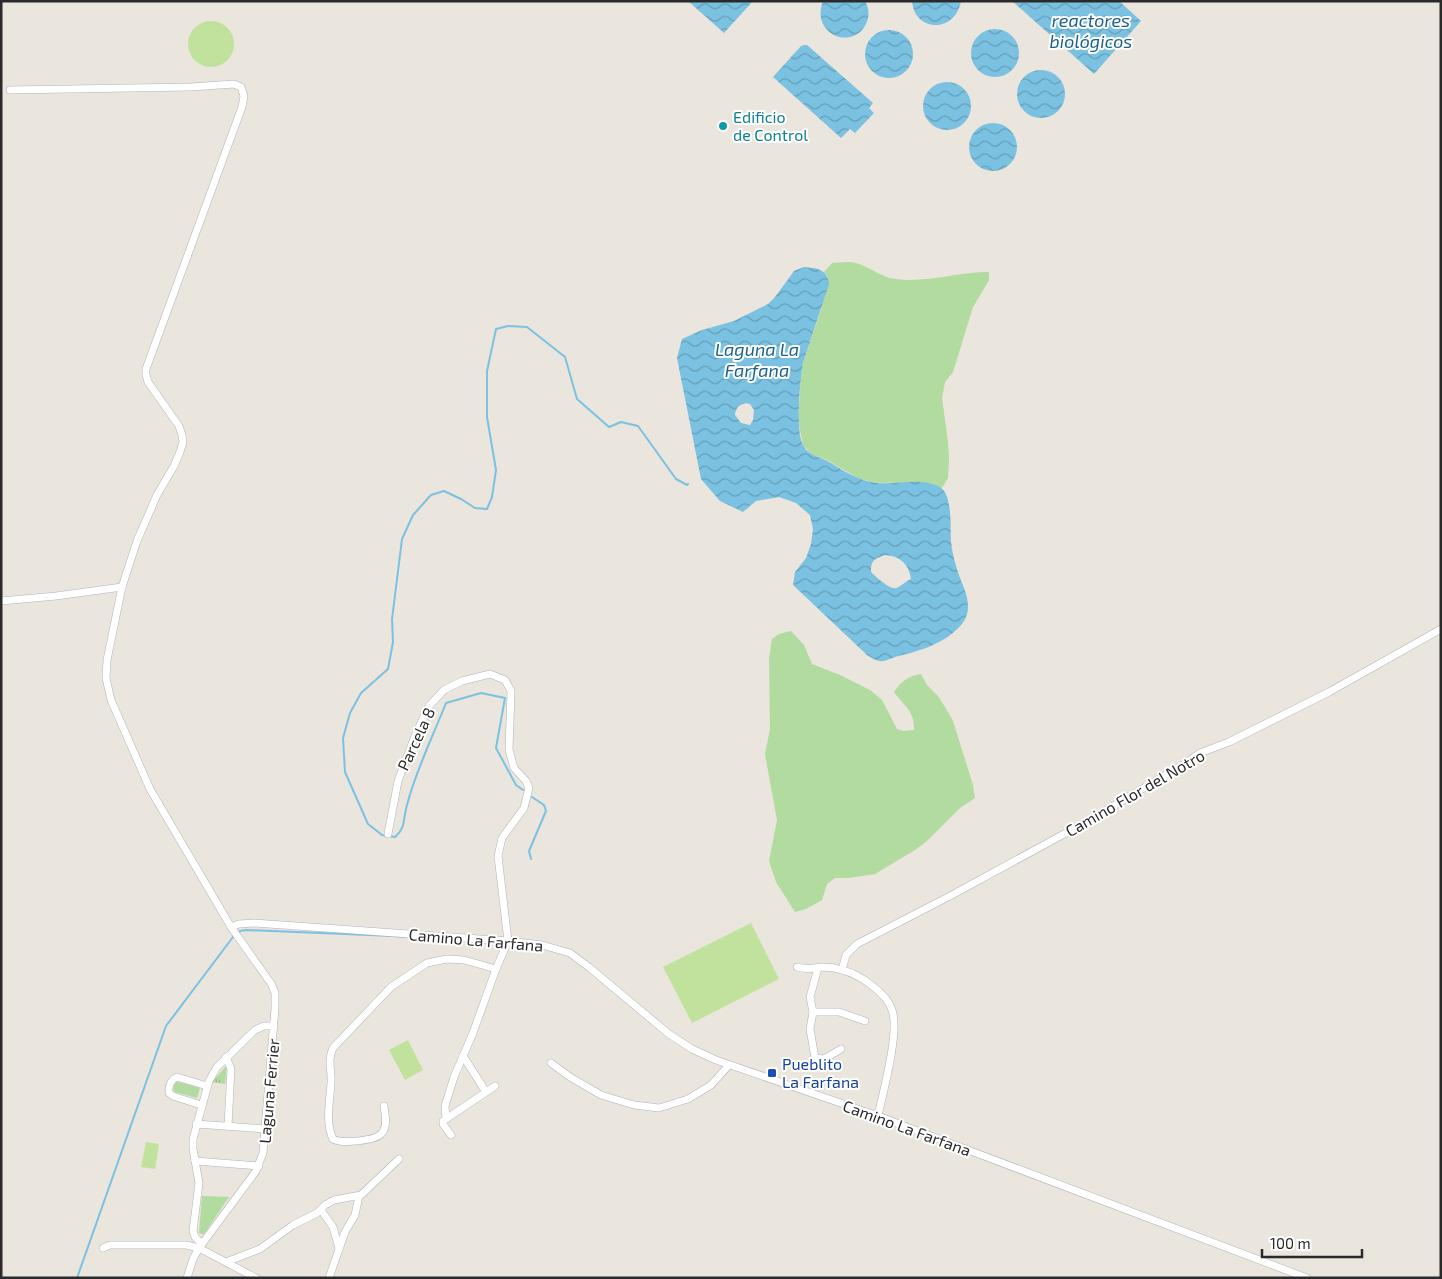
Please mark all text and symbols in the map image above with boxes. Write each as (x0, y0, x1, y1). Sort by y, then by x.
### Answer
water label: reactores biológicos (1050, 9, 1132, 52)
place label: Edificio de Control (733, 107, 808, 144)
marker: Edificio de Control (717, 120, 729, 132)
water label: Laguna La Farfana (715, 338, 799, 381)
street label: Parcela 8 (393, 704, 438, 773)
street label: Camino Flor del Notro (1062, 745, 1208, 840)
street label: Camino La Farfana (408, 924, 544, 955)
street label: Laguna Ferrier (254, 1037, 283, 1144)
place label: Pueblito La Farfana (782, 1054, 859, 1091)
marker: Pueblito La Farfana (766, 1067, 778, 1079)
street label: Camino La Farfana (841, 1096, 974, 1160)
scale bar (1262, 1226, 1362, 1258)
text: 100 m (1270, 1234, 1311, 1252)

